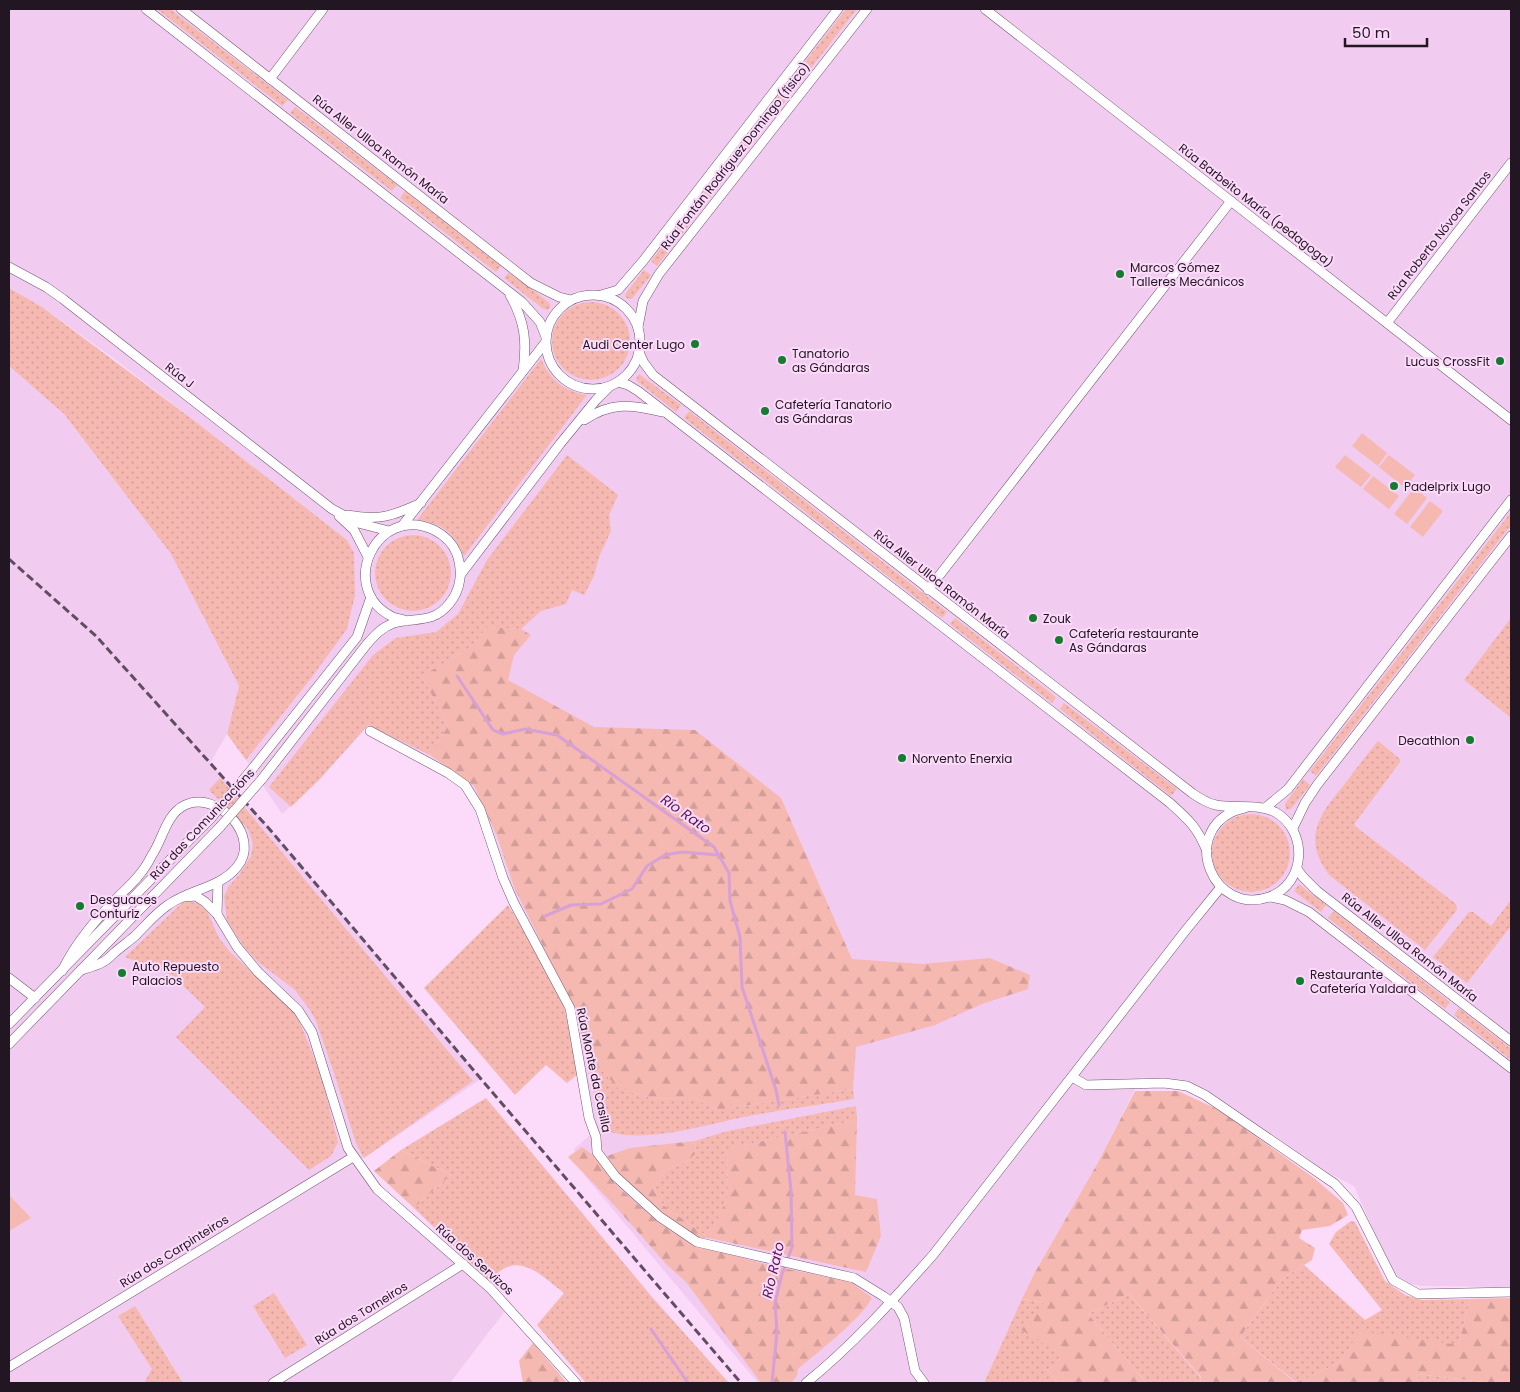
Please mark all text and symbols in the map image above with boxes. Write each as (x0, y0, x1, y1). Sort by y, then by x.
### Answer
scale bar (1345, 15, 1428, 47)
text: 50 m (1352, 22, 1390, 43)
street label: Rúa Fontán Rodríguez Domingo (físico) (656, 59, 814, 253)
street label: Rúa Aller Ulloa Ramón María (309, 90, 453, 208)
street label: Rúa Barbeito María (pedagoga) (1175, 139, 1337, 271)
street label: Rúa Roberto Nóvoa Santos (1383, 167, 1495, 303)
place label: Marcos Gómez Talleres Mecánicos (1130, 259, 1244, 290)
marker: Marcos Gómez Talleres Mecánicos (1114, 268, 1126, 280)
place label: Audi Center Lugo (582, 336, 685, 353)
marker: Audi Center Lugo (689, 338, 701, 350)
place label: Tanatorio as Gándaras (792, 345, 870, 376)
place label: Lucus CrossFit (1405, 353, 1490, 370)
marker: Tanatorio as Gándaras (776, 354, 788, 366)
marker: Lucus CrossFit (1494, 355, 1506, 367)
street label: Rúa J (162, 358, 198, 392)
place label: Cafetería Tanatorio as Gándaras (775, 396, 892, 427)
marker: Cafetería Tanatorio as Gándaras (759, 405, 771, 417)
place label: Padelprix Lugo (1404, 478, 1491, 495)
marker: Padelprix Lugo (1388, 480, 1400, 492)
street label: Rúa Aller Ulloa Ramón María (870, 525, 1014, 643)
place label: Zouk (1043, 610, 1072, 627)
marker: Zouk (1027, 612, 1039, 624)
place label: Cafetería restaurante As Gándaras (1069, 625, 1199, 656)
marker: Cafetería restaurante As Gándaras (1053, 634, 1065, 646)
place label: Decathlon (1398, 732, 1460, 749)
marker: Decathlon (1464, 734, 1476, 746)
place label: Norvento Enerxia (912, 750, 1012, 767)
marker: Norvento Enerxia (896, 752, 908, 764)
street label: Rúa das Comunicacións (146, 764, 258, 884)
water label: Río Rato (657, 789, 715, 839)
street label: Rúa Aller Ulloa Ramón María (1338, 888, 1482, 1006)
place label: Desguaces Conturiz (90, 891, 157, 922)
marker: Desguaces Conturiz (74, 900, 86, 912)
place label: Auto Repuesto Palacios (132, 958, 220, 989)
place label: Restaurante Cafetería Yaldara (1310, 966, 1416, 997)
marker: Auto Repuesto Palacios (116, 967, 128, 979)
marker: Restaurante Cafetería Yaldara (1294, 975, 1306, 987)
street label: Rúa Monte da Casilla (572, 1006, 616, 1134)
street label: Rúa dos Carpinteiros (116, 1211, 232, 1291)
street label: Rúa dos Servizos (432, 1219, 518, 1299)
water label: Río Rato (757, 1240, 789, 1300)
street label: Rúa dos Torneiros (311, 1278, 411, 1348)

